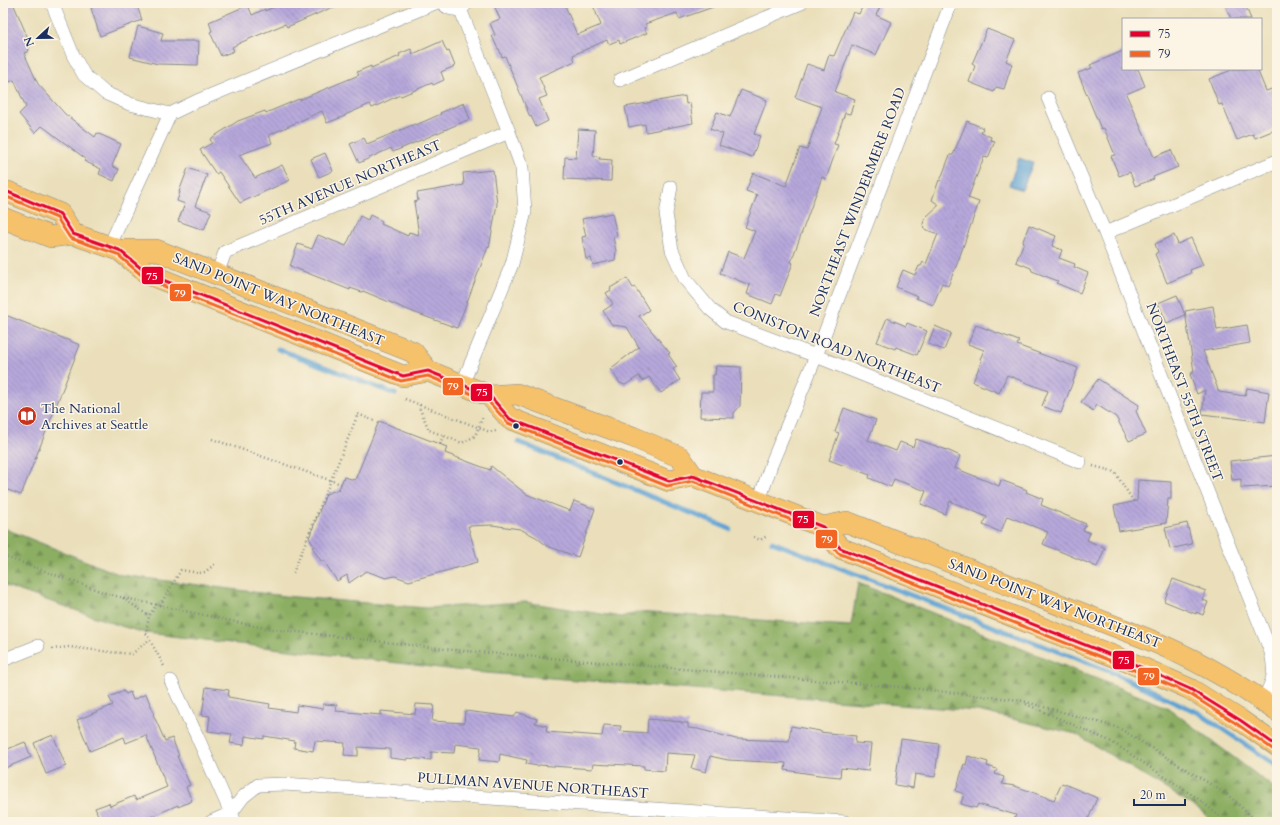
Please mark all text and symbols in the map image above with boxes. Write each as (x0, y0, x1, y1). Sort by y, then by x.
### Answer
north arrow (18, 18, 58, 58)
legend (1122, 18, 1262, 70)
text: 75 (1158, 26, 1170, 42)
text: N (20, 34, 38, 49)
text: 79 (1158, 46, 1170, 62)
street label: NORTHEAST WINDERMERE ROAD (805, 85, 910, 320)
street label: 55TH AVENUE NORTHEAST (256, 135, 444, 230)
street label: SAND POINT WAY NORTHEAST (170, 248, 387, 351)
line badge: 75 (141, 266, 164, 285)
text: 75 (146, 269, 158, 284)
line badge: 79 (169, 283, 192, 302)
text: 79 (174, 286, 186, 301)
street label: CONISTON ROAD NORTHEAST (730, 297, 944, 398)
street label: NORTHEAST 55TH STREET (1142, 300, 1227, 484)
line badge: 79 (442, 377, 464, 396)
text: 79 (447, 379, 459, 394)
line badge: 75 (470, 383, 493, 402)
text: 75 (476, 385, 488, 400)
place label: The National Archives at Seattle (41, 399, 148, 434)
library icon: The National Archives at Seattle (16, 405, 38, 427)
unlabelled marker (511, 421, 521, 431)
unlabelled marker (615, 457, 625, 467)
line badge: 75 (792, 510, 815, 529)
text: 75 (797, 512, 809, 527)
line badge: 79 (815, 529, 838, 549)
text: 79 (821, 532, 833, 547)
street label: SAND POINT WAY NORTHEAST (946, 554, 1164, 653)
line badge: 75 (1112, 650, 1135, 670)
text: 75 (1118, 653, 1130, 668)
line badge: 79 (1137, 667, 1160, 686)
text: 79 (1143, 669, 1155, 684)
street label: PULLMAN AVENUE NORTHEAST (417, 768, 649, 803)
scale bar (1134, 781, 1185, 807)
text: 20 m (1140, 787, 1167, 803)

